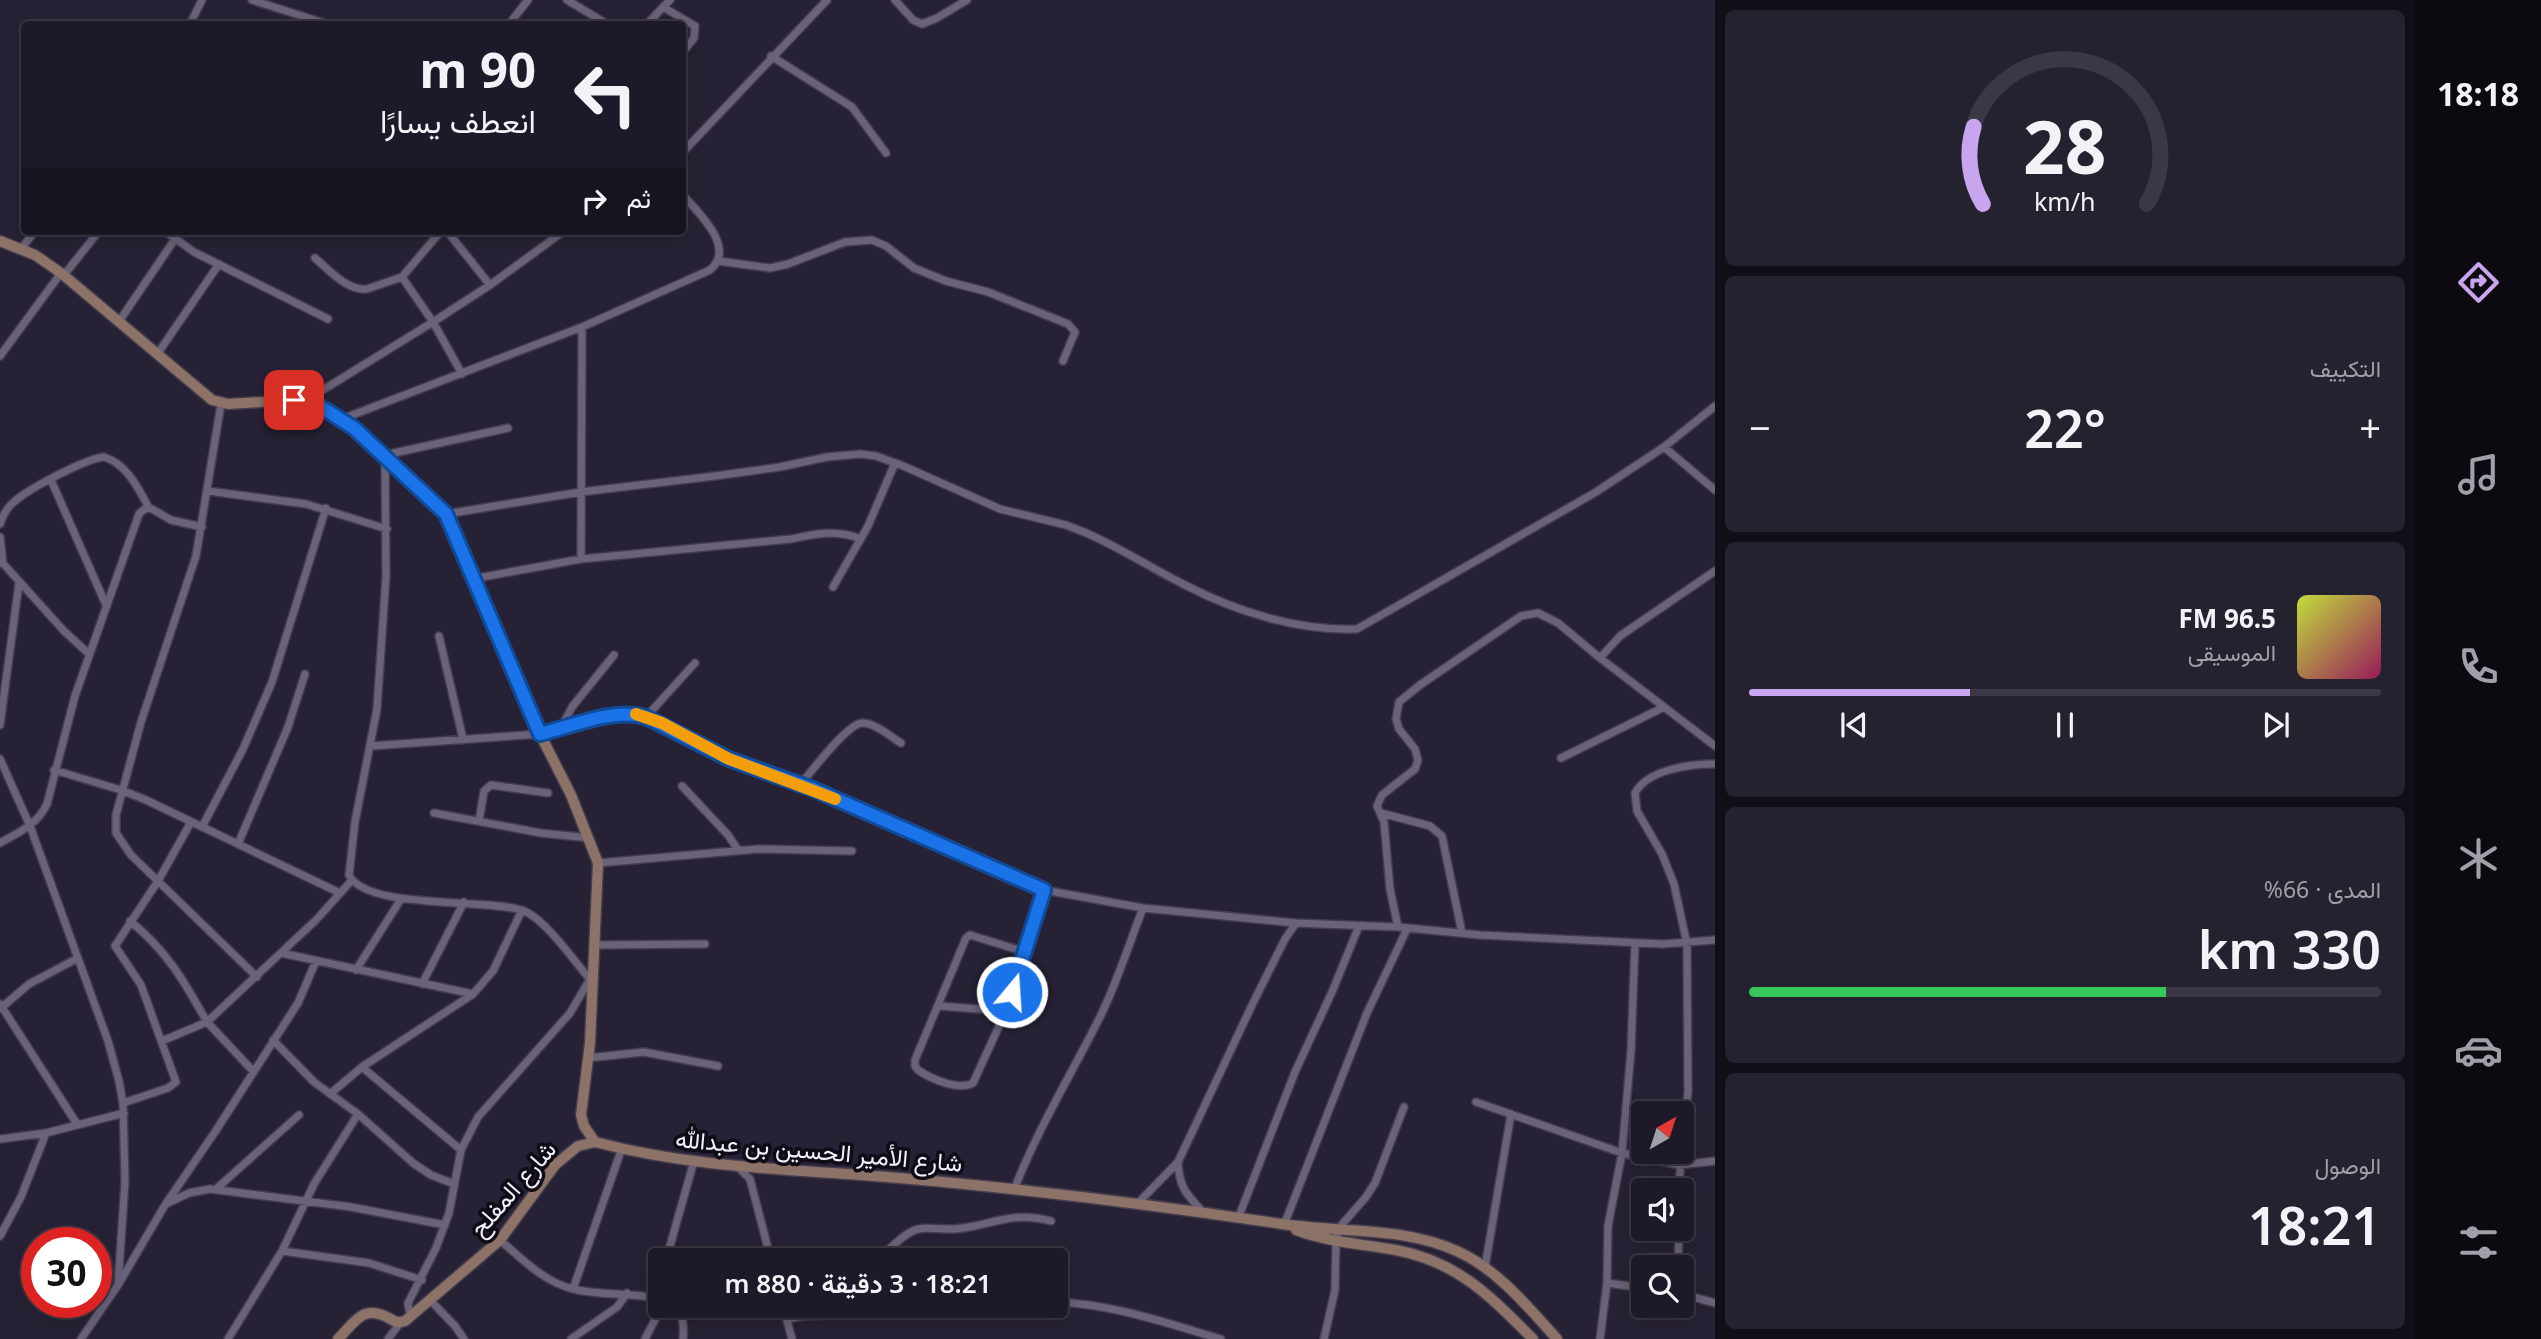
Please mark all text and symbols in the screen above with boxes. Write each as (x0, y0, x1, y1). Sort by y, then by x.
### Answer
text: 90 m (419, 36, 536, 102)
icon: left (560, 49, 651, 140)
text: 18:18 (2437, 72, 2519, 115)
text: 28 (2023, 96, 2107, 195)
text: انعطف يسارًا (380, 99, 536, 142)
text: ثم (627, 180, 651, 216)
icon: right (575, 182, 613, 220)
text: km/h (2034, 184, 2096, 218)
icon: directions (2454, 258, 2503, 307)
text: التكييف (2310, 352, 2381, 384)
pin (264, 370, 324, 430)
icon: arrive (275, 381, 313, 419)
text: 22° (2024, 392, 2106, 463)
text: − (1749, 401, 1771, 453)
text: + (2359, 401, 2381, 453)
icon: music (2454, 450, 2503, 499)
text: 96.5 FM (2179, 600, 2276, 636)
text: الموسيقى (2188, 636, 2276, 668)
icon: phone (2454, 642, 2503, 691)
icon: previous (1835, 706, 1873, 744)
icon: pause (2046, 706, 2084, 744)
icon: next (2257, 706, 2295, 744)
icon: climate (2454, 834, 2503, 883)
text: المدى · 66% (2264, 873, 2381, 905)
text: 330 km (2198, 913, 2381, 984)
position arrow (975, 955, 1049, 1029)
icon: car (2454, 1026, 2503, 1075)
north arrow (1631, 1101, 1694, 1164)
map controls (1631, 1101, 1694, 1318)
street label: شارع الأمير الحسين بن عبدالله (674, 1121, 964, 1180)
street label: شارع المفلح (461, 1133, 564, 1244)
text: الوصول (2315, 1149, 2381, 1181)
button: sound (1631, 1178, 1694, 1241)
text: 18:21 (2248, 1189, 2381, 1260)
icon: filters (2454, 1218, 2503, 1267)
speed limit sign: 30 (21, 1227, 112, 1318)
button: search (1631, 1255, 1694, 1318)
text: 18:21 · 3 دقيقة · 880 m (724, 1265, 992, 1301)

